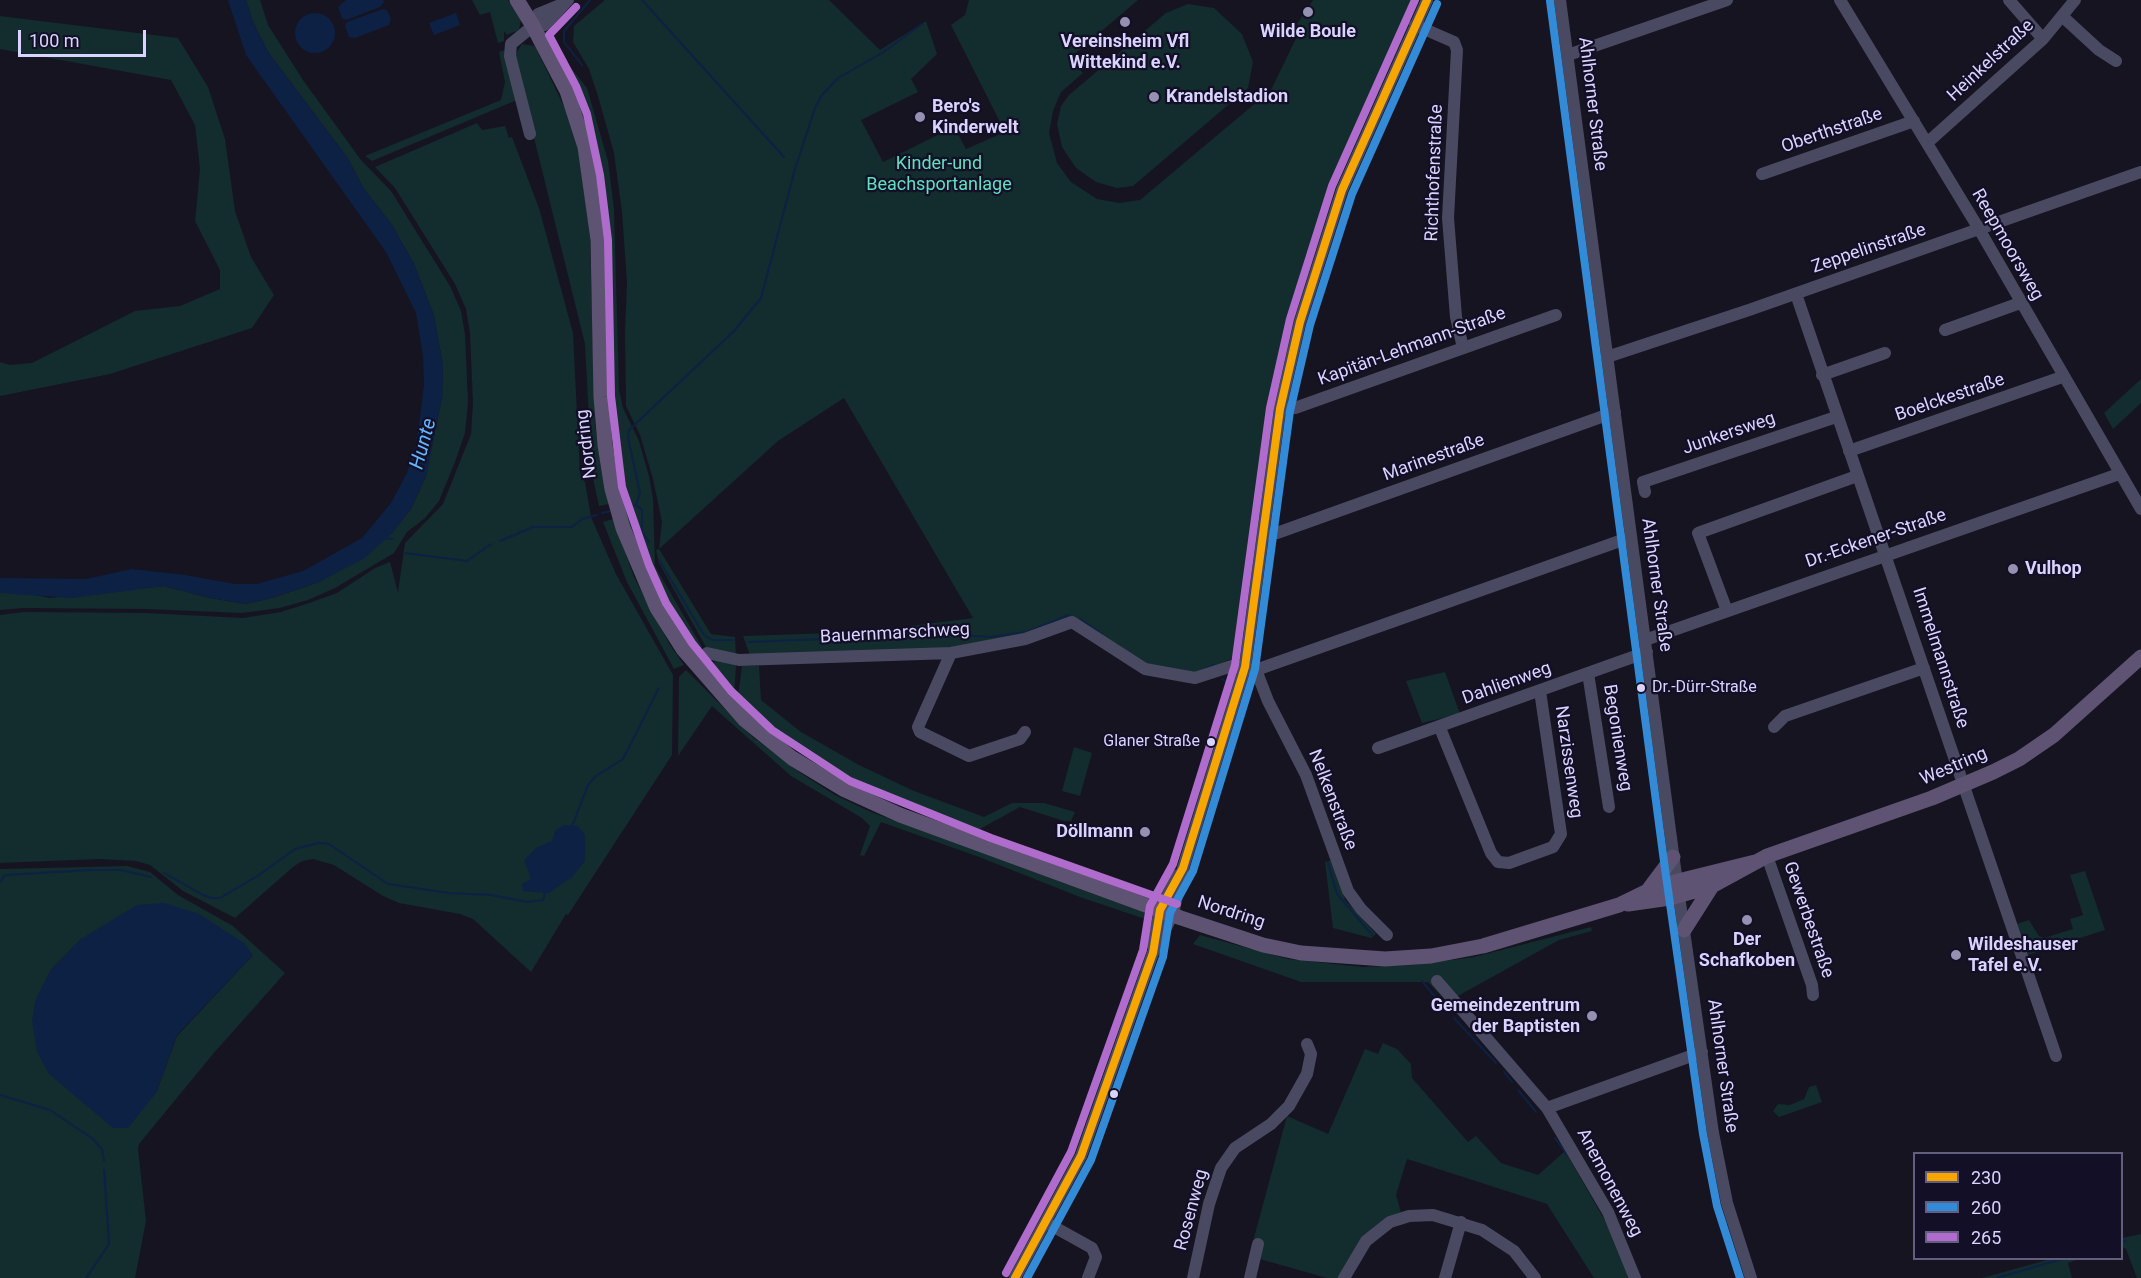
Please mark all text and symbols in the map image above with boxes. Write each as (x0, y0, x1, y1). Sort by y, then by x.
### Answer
marker: Wilde Boule (1301, 5, 1315, 19)
marker: Vereinsheim Vfl Wittekind e.V. (1118, 15, 1132, 29)
street label: Heinkelstraße (1943, 15, 2039, 107)
scale bar (21, 18, 148, 56)
place label: Wilde Boule (1260, 21, 1356, 43)
text: 100 m (29, 30, 80, 51)
place label: Vereinsheim Vfl Wittekind e.V. (1061, 31, 1189, 74)
street label: Ahlhorner Straße (1573, 36, 1611, 172)
place label: Krandelstadion (1166, 86, 1288, 108)
marker: Krandelstadion (1147, 90, 1161, 104)
place label: Bero's Kinderwelt (932, 96, 1019, 138)
street label: Richthofenstraße (1422, 104, 1448, 242)
street label: Oberthstraße (1779, 104, 1885, 158)
marker: Bero's Kinderwelt (913, 110, 927, 124)
park label: Kinder-und Beachsportanlage (866, 153, 1012, 195)
street label: Reepmoorsweg (1966, 185, 2048, 305)
street label: Zeppelinstraße (1809, 219, 1929, 279)
street label: Kapitän-Lehmann-Straße (1315, 303, 1509, 391)
street label: Boelckestraße (1892, 369, 2008, 427)
street label: Nordring (572, 408, 602, 480)
street label: Junkersweg (1680, 408, 1778, 460)
water label: Hunte (406, 416, 442, 472)
street label: Marinestraße (1380, 430, 1488, 486)
street label: Dr.-Eckener-Straße (1803, 505, 1949, 573)
street label: Ahlhorner Straße (1636, 517, 1676, 653)
place label: Vulhop (2025, 558, 2082, 580)
marker: Vulhop (2006, 562, 2020, 576)
street label: Immelmannstraße (1907, 585, 1973, 731)
street label: Bauernmarschweg (820, 619, 970, 649)
street label: Dahlienweg (1460, 658, 1554, 710)
place label: Dr.-Dürr-Straße (1652, 678, 1757, 698)
marker: Dr.-Dürr-Straße (1635, 682, 1647, 694)
street label: Begonienweg (1598, 683, 1636, 793)
street label: Narzissenweg (1549, 704, 1587, 820)
place label: Glaner Straße (1103, 732, 1200, 752)
marker: Glaner Straße (1205, 736, 1217, 748)
street label: Westring (1917, 743, 1991, 791)
street label: Nelkenstraße (1303, 747, 1361, 853)
place label: Döllmann (1056, 821, 1133, 843)
marker: Döllmann (1138, 825, 1152, 839)
street label: Gewerbestraße (1778, 859, 1838, 981)
street label: Nordring (1195, 892, 1267, 934)
marker: Der Schafkoben (1740, 913, 1754, 927)
place label: Der Schafkoben (1699, 929, 1795, 972)
place label: Wildeshauser Tafel e.V. (1968, 934, 2078, 976)
marker: Wildeshauser Tafel e.V. (1949, 948, 1963, 962)
place label: Gemeindezentrum der Baptisten (1431, 995, 1580, 1038)
street label: Ahlhorner Straße (1702, 998, 1742, 1134)
marker: Gemeindezentrum der Baptisten (1585, 1009, 1599, 1023)
unlabelled marker (1108, 1088, 1120, 1100)
street label: Anemonenweg (1571, 1125, 1647, 1241)
legend (1913, 1152, 2123, 1260)
street label: Rosenweg (1171, 1167, 1213, 1253)
text: 230 (1971, 1167, 2001, 1188)
text: 260 (1971, 1197, 2001, 1218)
text: 265 (1971, 1227, 2001, 1248)

